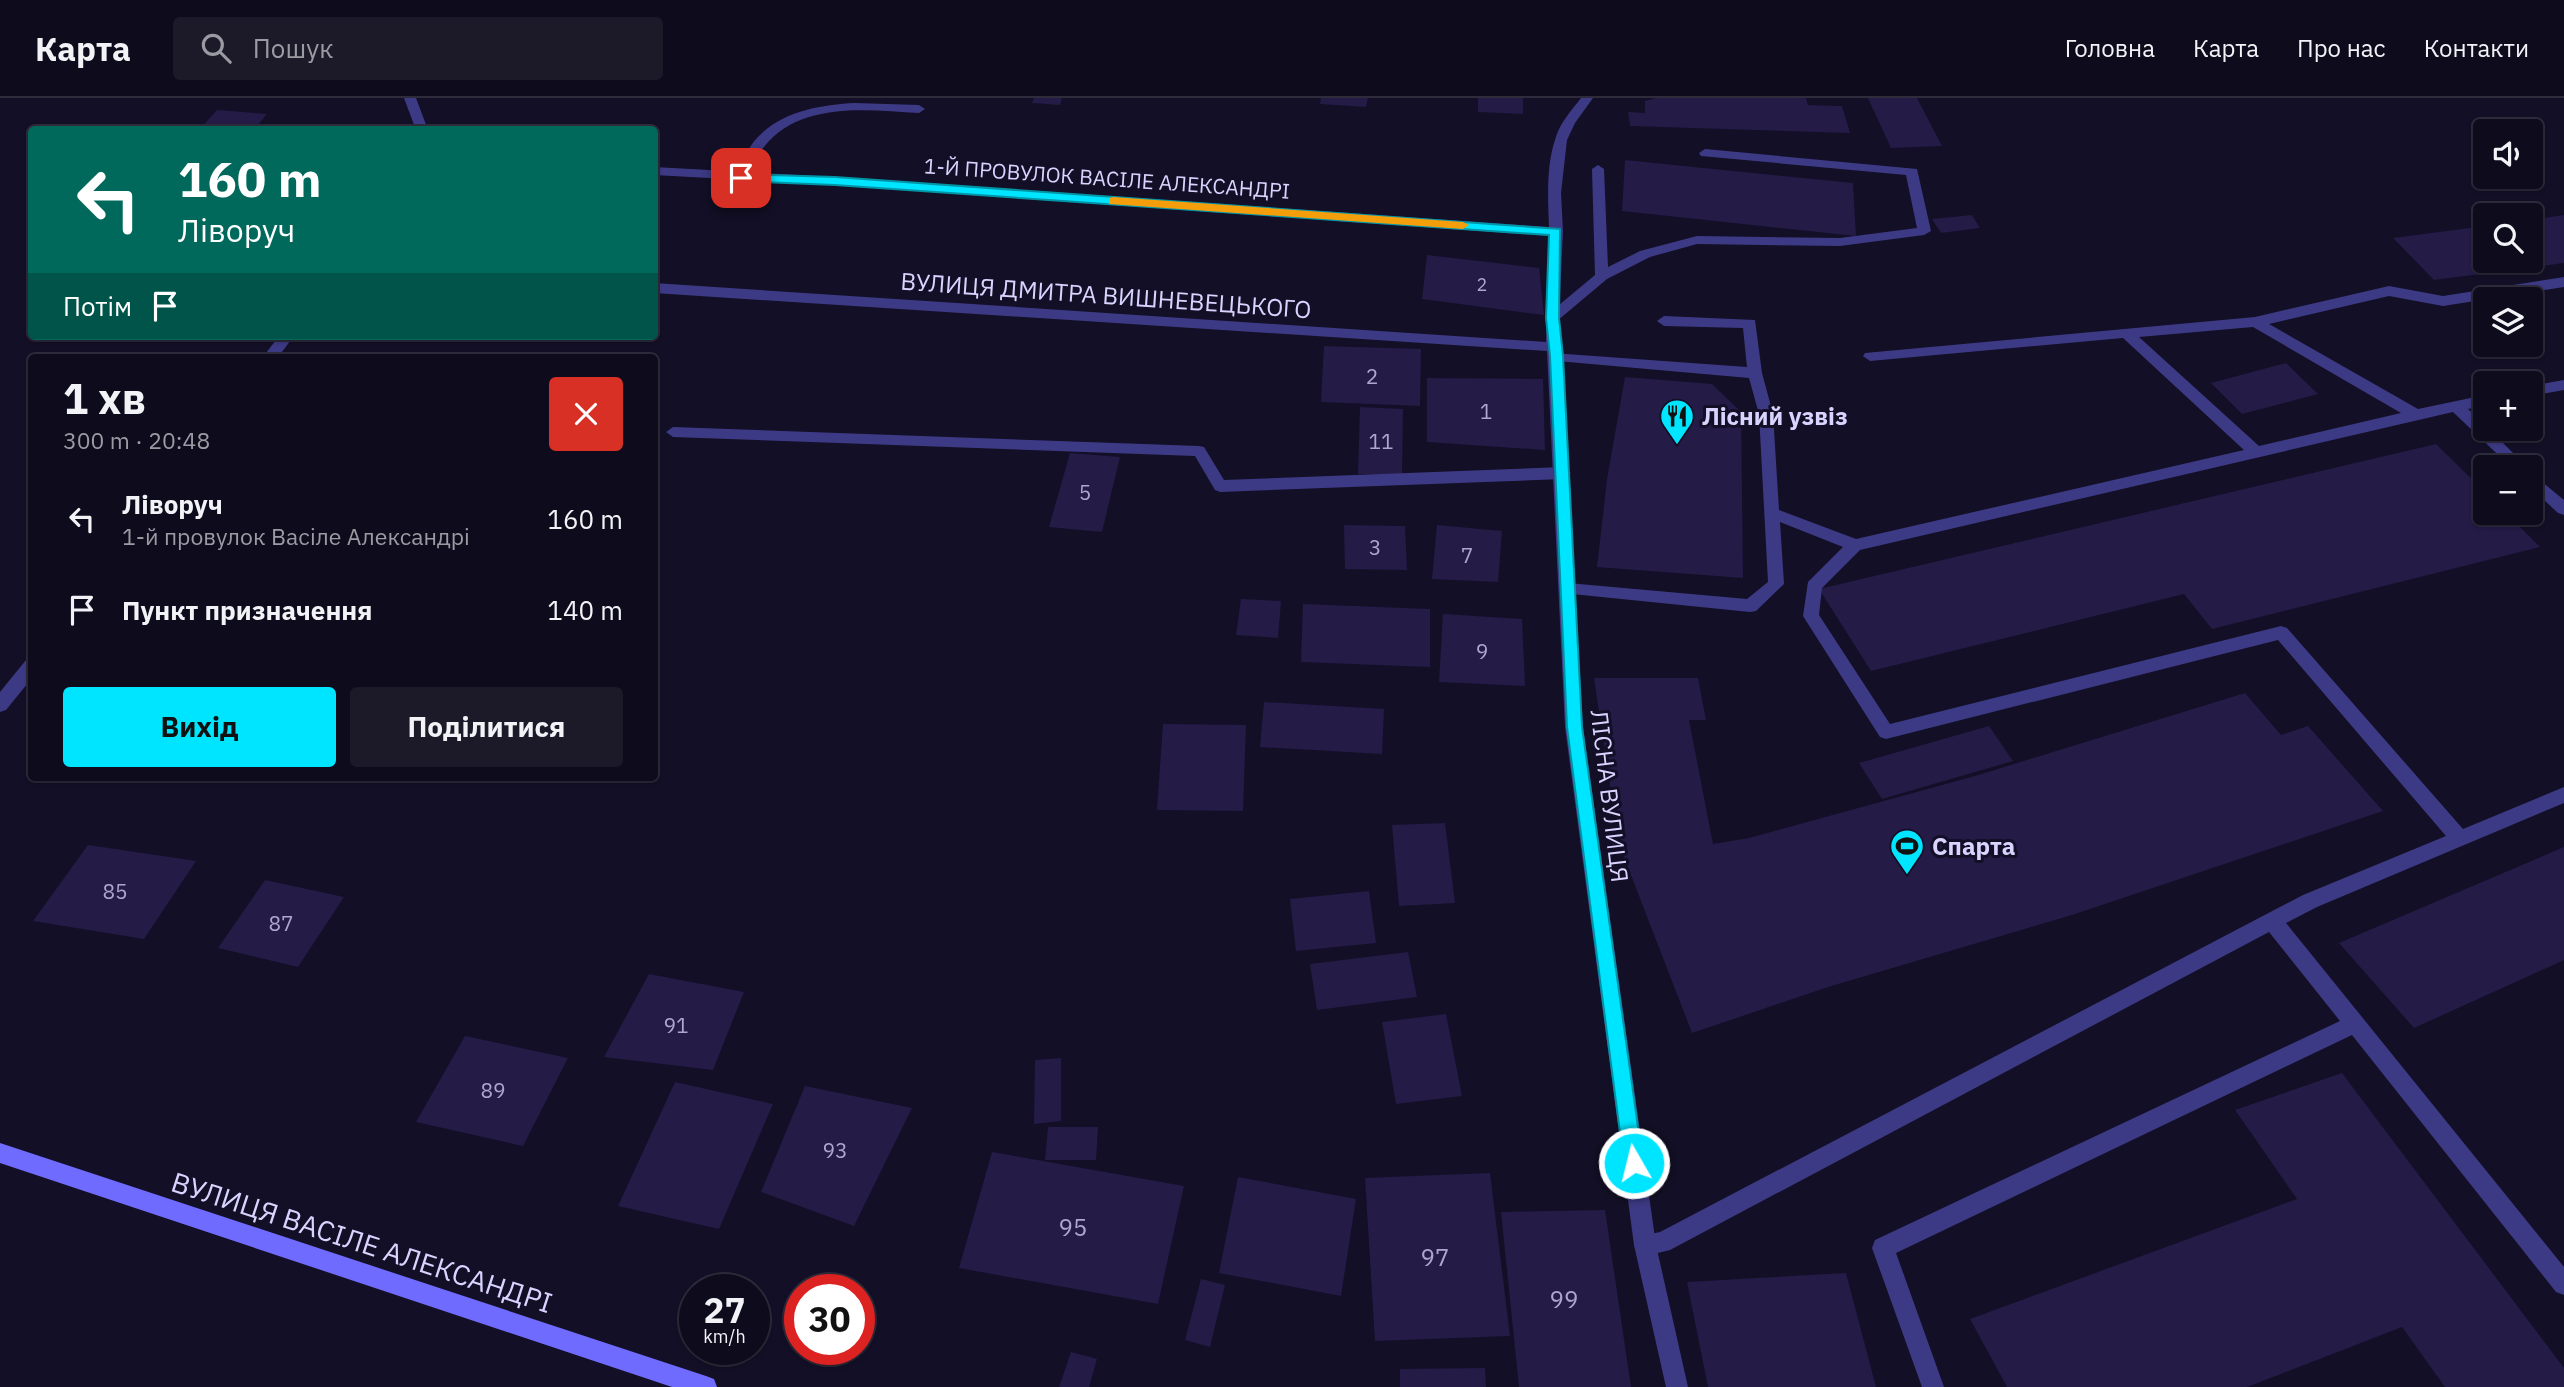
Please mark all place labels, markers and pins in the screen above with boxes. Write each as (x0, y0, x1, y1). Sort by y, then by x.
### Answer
pin (711, 148, 771, 208)
restaurant icon: Лісний узвіз (1658, 397, 1696, 446)
place label: Лісний узвіз (1702, 400, 1848, 432)
sports icon: Спарта (1888, 827, 1926, 876)
place label: Спарта (1932, 830, 2015, 862)

